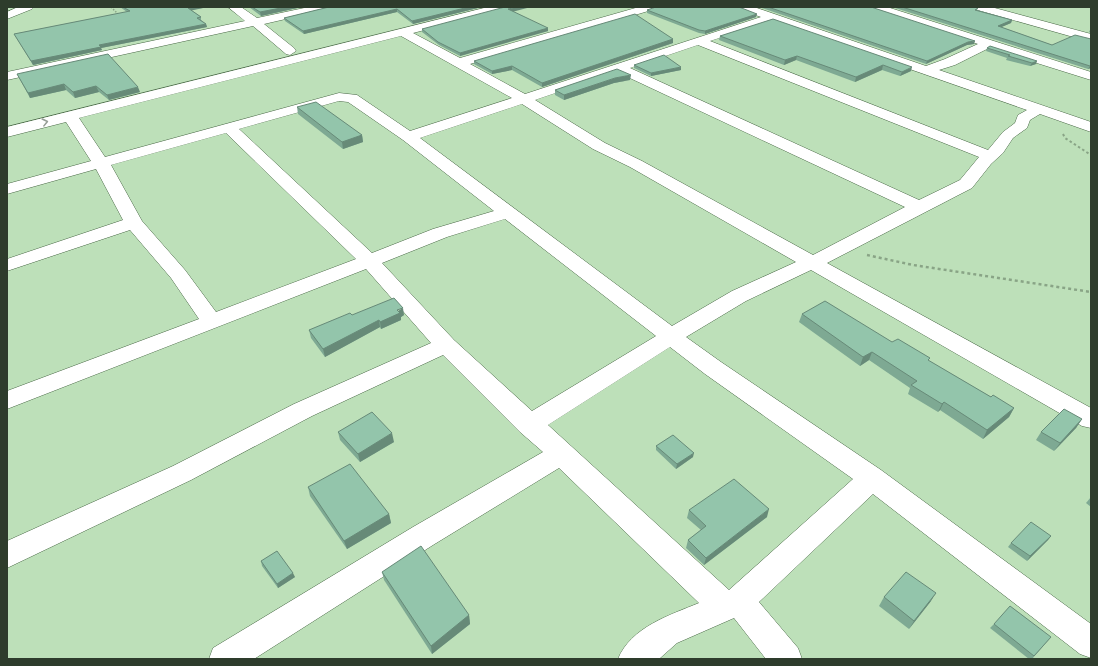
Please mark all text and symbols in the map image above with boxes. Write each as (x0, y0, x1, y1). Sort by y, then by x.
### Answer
one-way arrow (42, 119, 48, 127)

